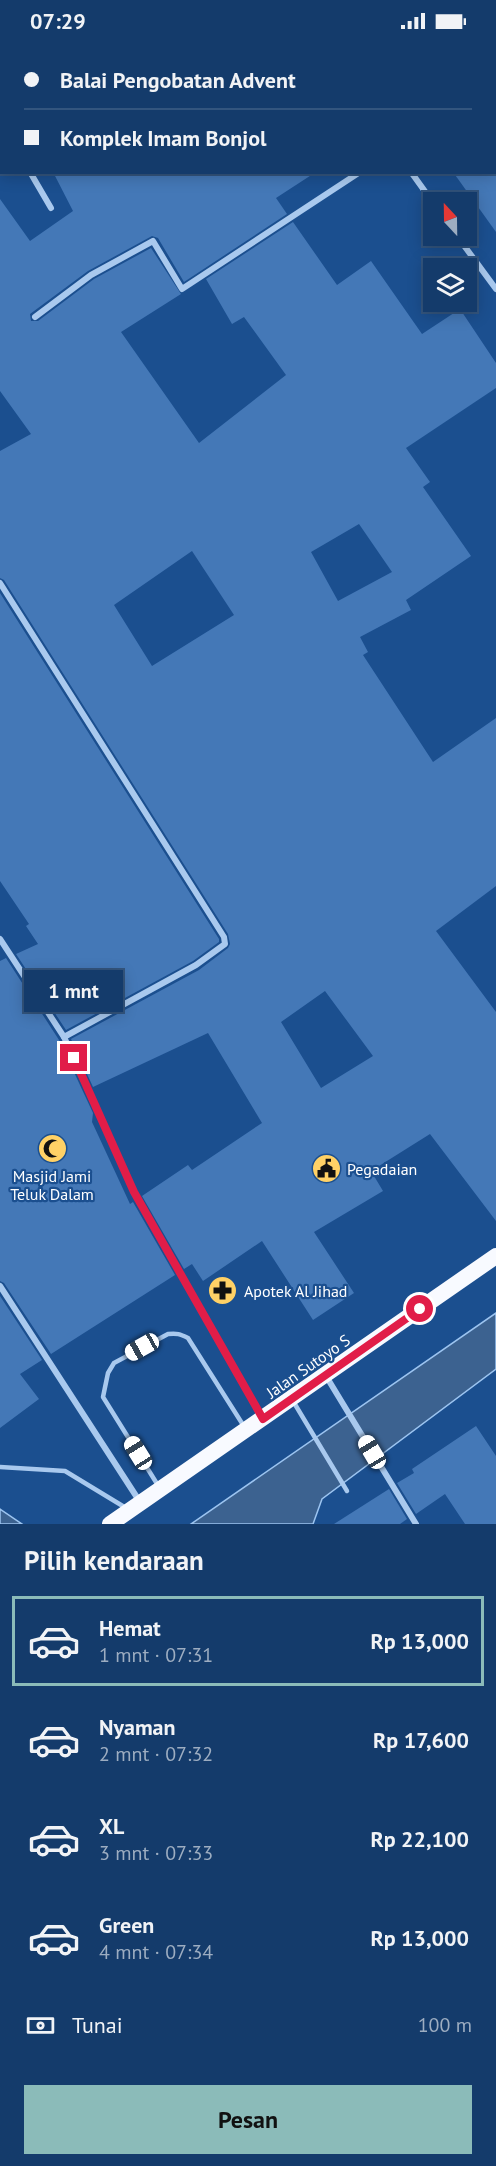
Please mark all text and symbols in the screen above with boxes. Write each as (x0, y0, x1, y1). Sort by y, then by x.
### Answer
text: 07:29 (30, 7, 86, 35)
text: Balai Pengobatan Advent (60, 66, 296, 94)
text: Komplek Imam Bonjol (60, 124, 267, 152)
north arrow (423, 192, 477, 246)
map controls (423, 192, 477, 312)
button: layers (423, 258, 477, 312)
callout: 1 mnt (25, 971, 124, 1013)
text: 1 mnt (48, 978, 99, 1004)
route end (60, 1044, 87, 1071)
mosque icon: Masjid Jami Teluk Dalam (36, 1132, 68, 1164)
public building icon: Pegadaian (310, 1153, 342, 1185)
place label: Pegadaian (347, 1159, 417, 1179)
place label: Masjid Jami Teluk Dalam (10, 1166, 94, 1204)
pharmacy icon: Apotek Al Jihad (207, 1275, 239, 1307)
place label: Apotek Al Jihad (244, 1281, 347, 1301)
route start (406, 1295, 433, 1322)
car (122, 1330, 162, 1364)
street label: Jalan Sutoyo S (261, 1330, 354, 1403)
car (355, 1432, 389, 1472)
car (121, 1433, 155, 1473)
text: Pilih kendaraan (24, 1543, 204, 1577)
icon: car (27, 1614, 81, 1668)
text: Hemat (99, 1614, 161, 1642)
text: Rp 13,000 (370, 1627, 469, 1655)
text: 1 mnt · 07:31 (99, 1642, 213, 1668)
icon: car (27, 1713, 81, 1767)
text: Nyaman (99, 1713, 176, 1741)
text: Rp 17,600 (373, 1726, 469, 1754)
text: 2 mnt · 07:32 (99, 1741, 213, 1767)
icon: car (27, 1812, 81, 1866)
text: XL (99, 1812, 124, 1840)
text: Rp 22,100 (370, 1825, 469, 1853)
text: 3 mnt · 07:33 (99, 1840, 213, 1866)
icon: car (27, 1911, 81, 1965)
text: Green (99, 1911, 154, 1939)
text: Rp 13,000 (370, 1924, 469, 1952)
text: 4 mnt · 07:34 (99, 1939, 213, 1965)
icon: cash (24, 2009, 57, 2042)
text: Tunai (72, 2011, 123, 2039)
text: 100 m (418, 2012, 472, 2038)
button: Pesan (24, 2085, 472, 2154)

